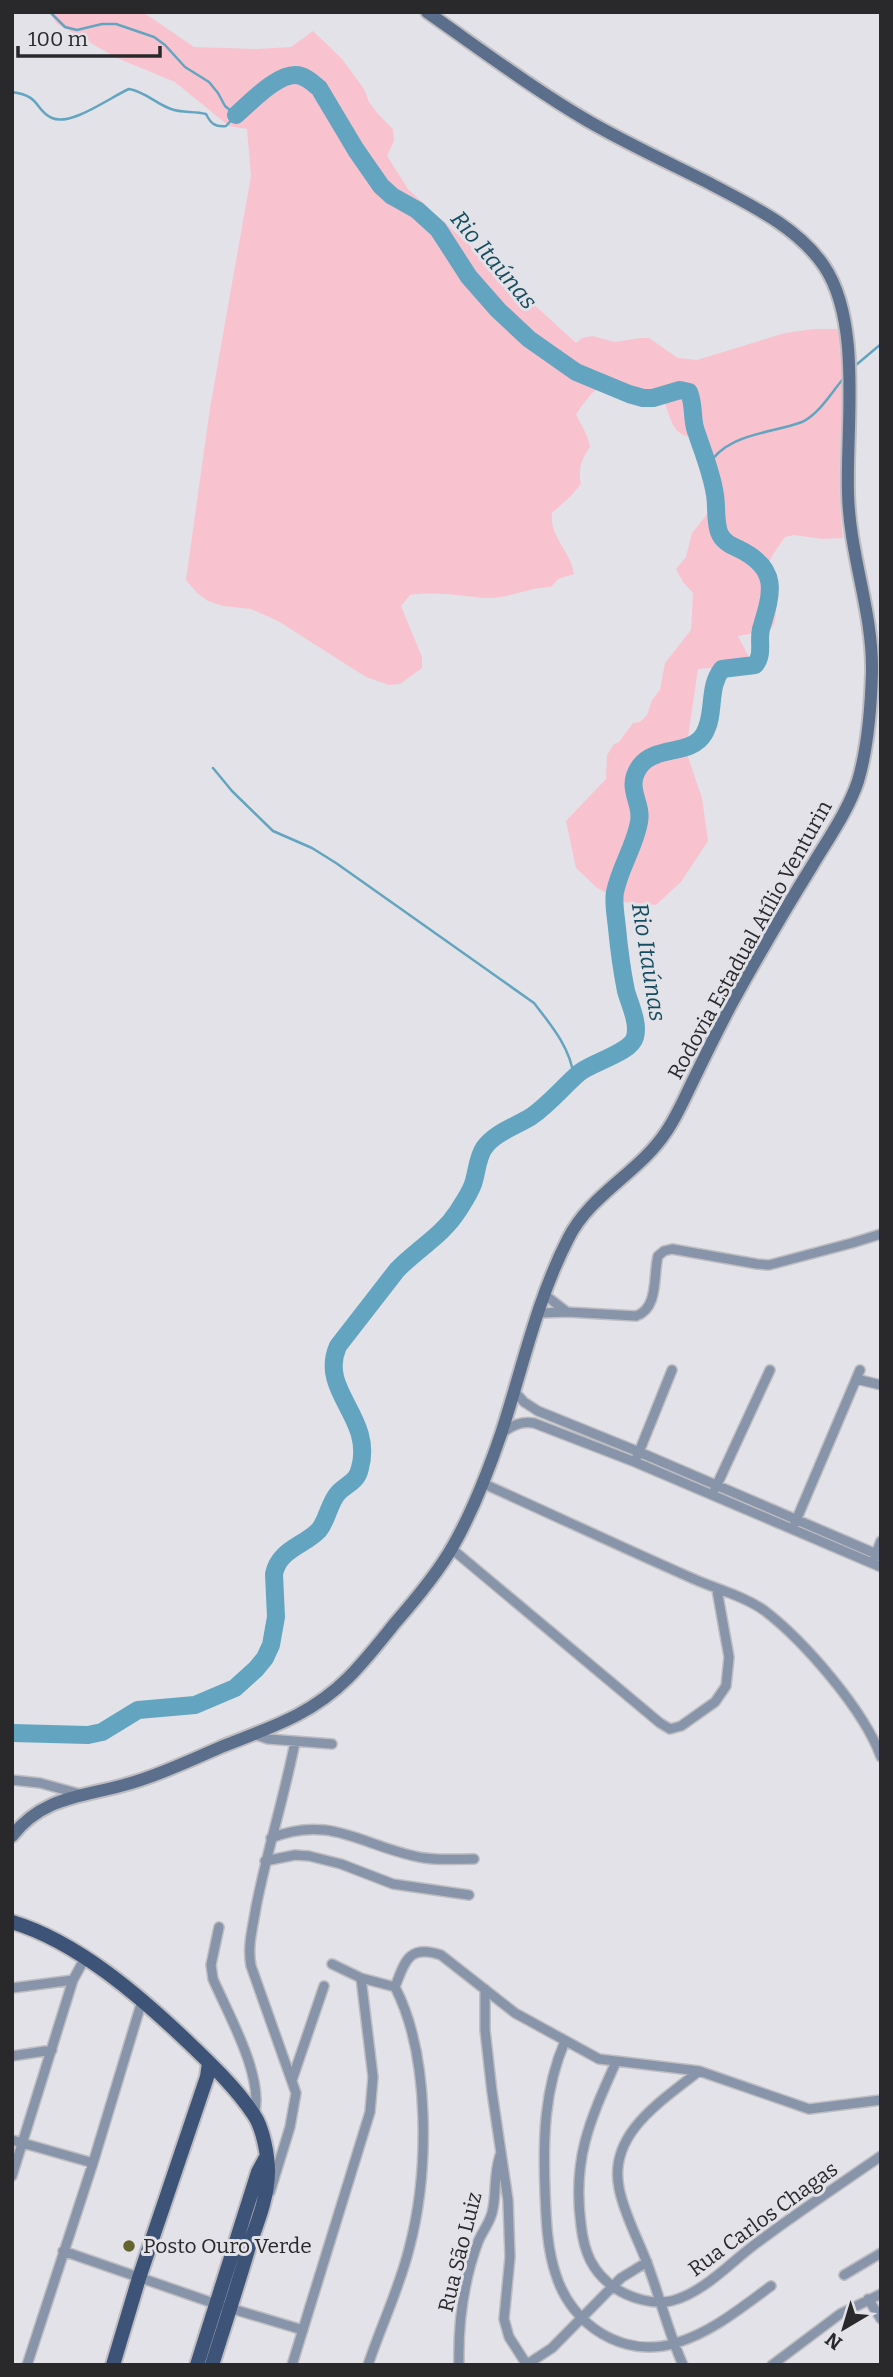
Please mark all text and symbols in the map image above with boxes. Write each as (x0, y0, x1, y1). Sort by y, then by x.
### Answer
scale bar (18, 14, 159, 58)
text: 100 m (28, 26, 88, 52)
water label: Rio Itaúnas (445, 205, 543, 315)
street label: Rodovia Estadual Atílio Venturin (662, 796, 838, 1084)
water label: Rio Itaúnas (626, 901, 672, 1023)
street label: Rua Carlos Chagas (683, 2156, 843, 2282)
street label: Rua São Luiz (433, 2189, 487, 2315)
place label: Posto Ouro Verde (143, 2233, 312, 2259)
marker: Posto Ouro Verde (121, 2238, 137, 2254)
north arrow (809, 2293, 879, 2363)
text: N (821, 2327, 847, 2355)

